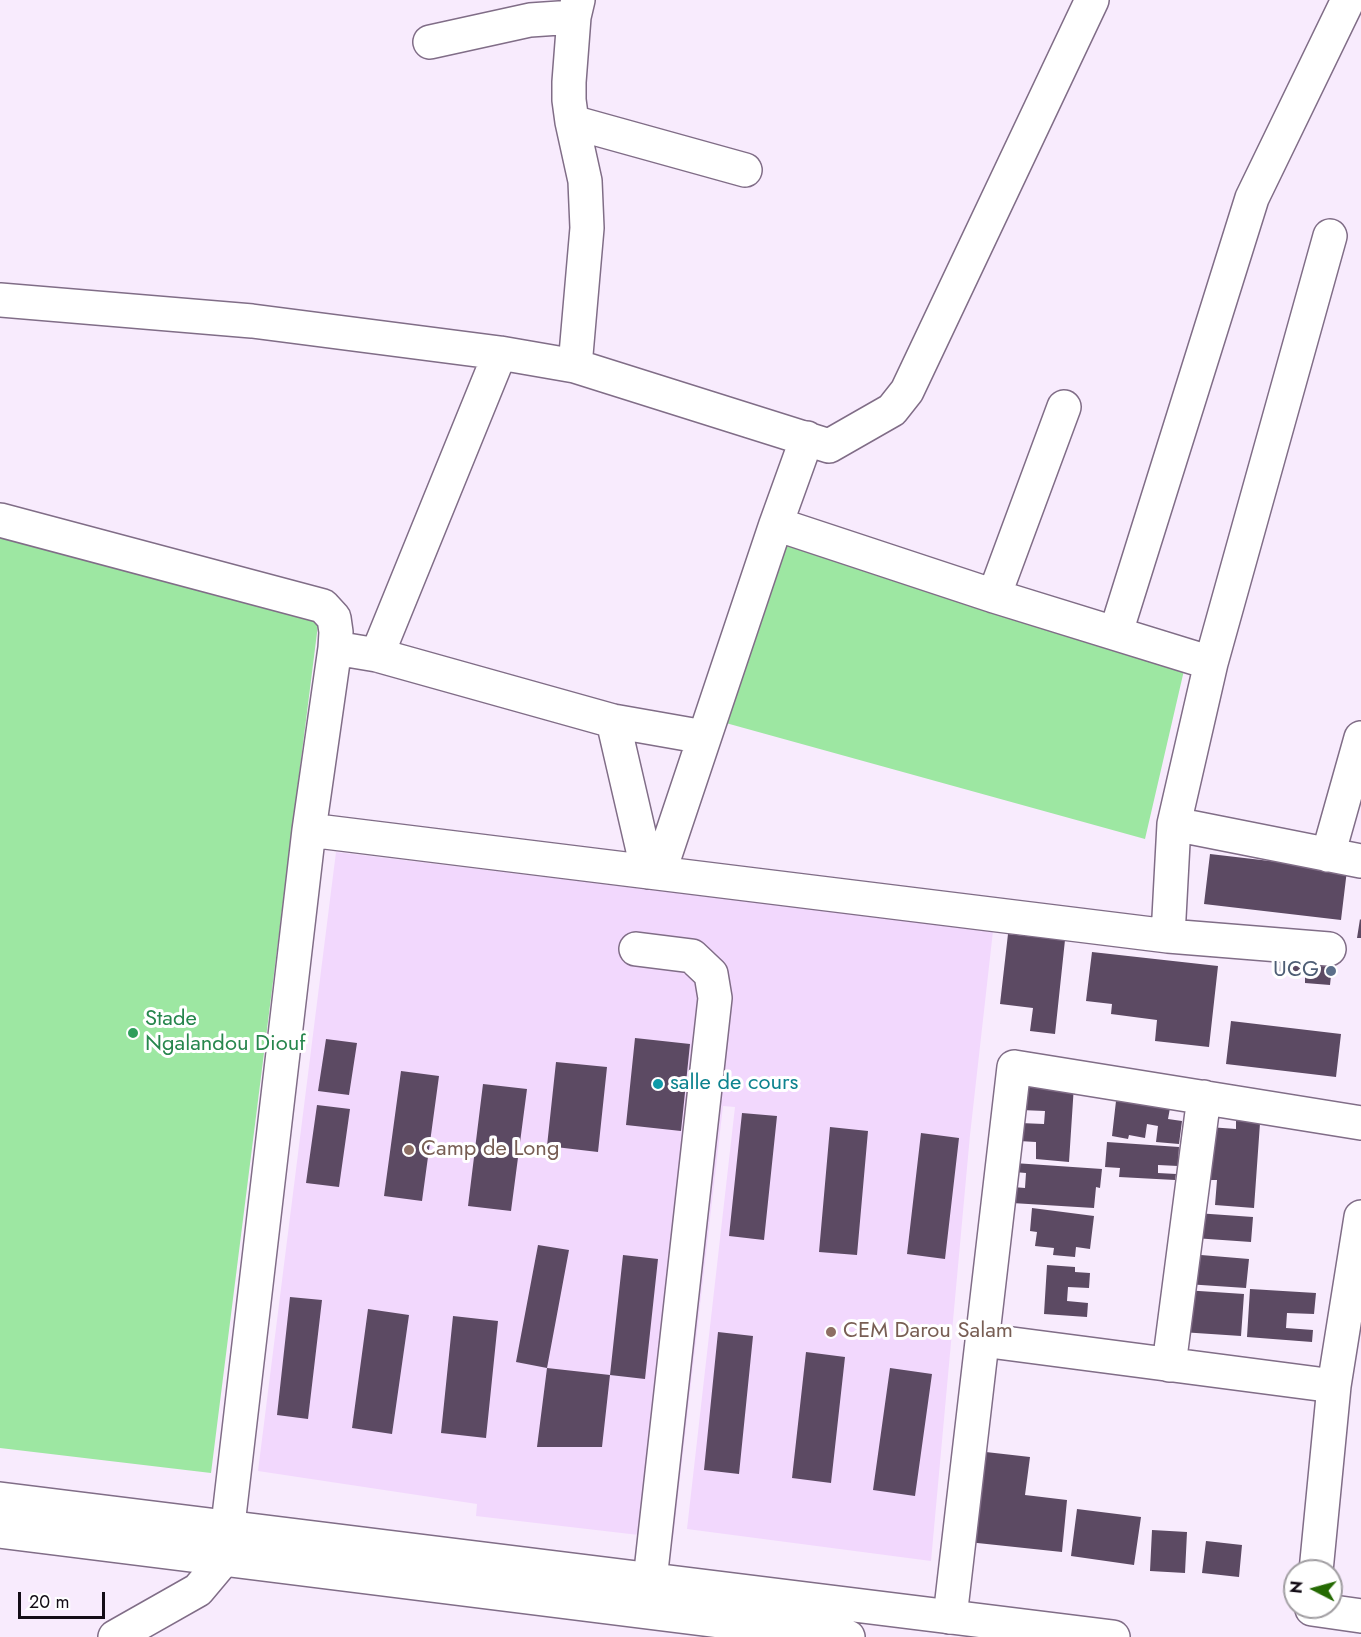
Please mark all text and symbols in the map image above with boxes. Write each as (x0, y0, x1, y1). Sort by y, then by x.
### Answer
place label: UCG (1273, 958, 1319, 984)
marker: UCG (1324, 964, 1338, 978)
place label: Stade Ngalandou Diouf (145, 1007, 306, 1058)
marker: Stade Ngalandou Diouf (126, 1026, 140, 1040)
place label: salle de cours (670, 1071, 798, 1097)
marker: salle de cours (651, 1077, 665, 1091)
place label: Camp de Long (421, 1137, 559, 1163)
marker: Camp de Long (402, 1143, 416, 1157)
place label: CEM Darou Salam (843, 1319, 1013, 1345)
marker: CEM Darou Salam (824, 1325, 838, 1339)
north arrow (1283, 1559, 1343, 1619)
scale bar (21, 1580, 108, 1618)
text: N (1284, 1580, 1309, 1595)
text: 20 m (29, 1589, 69, 1615)

